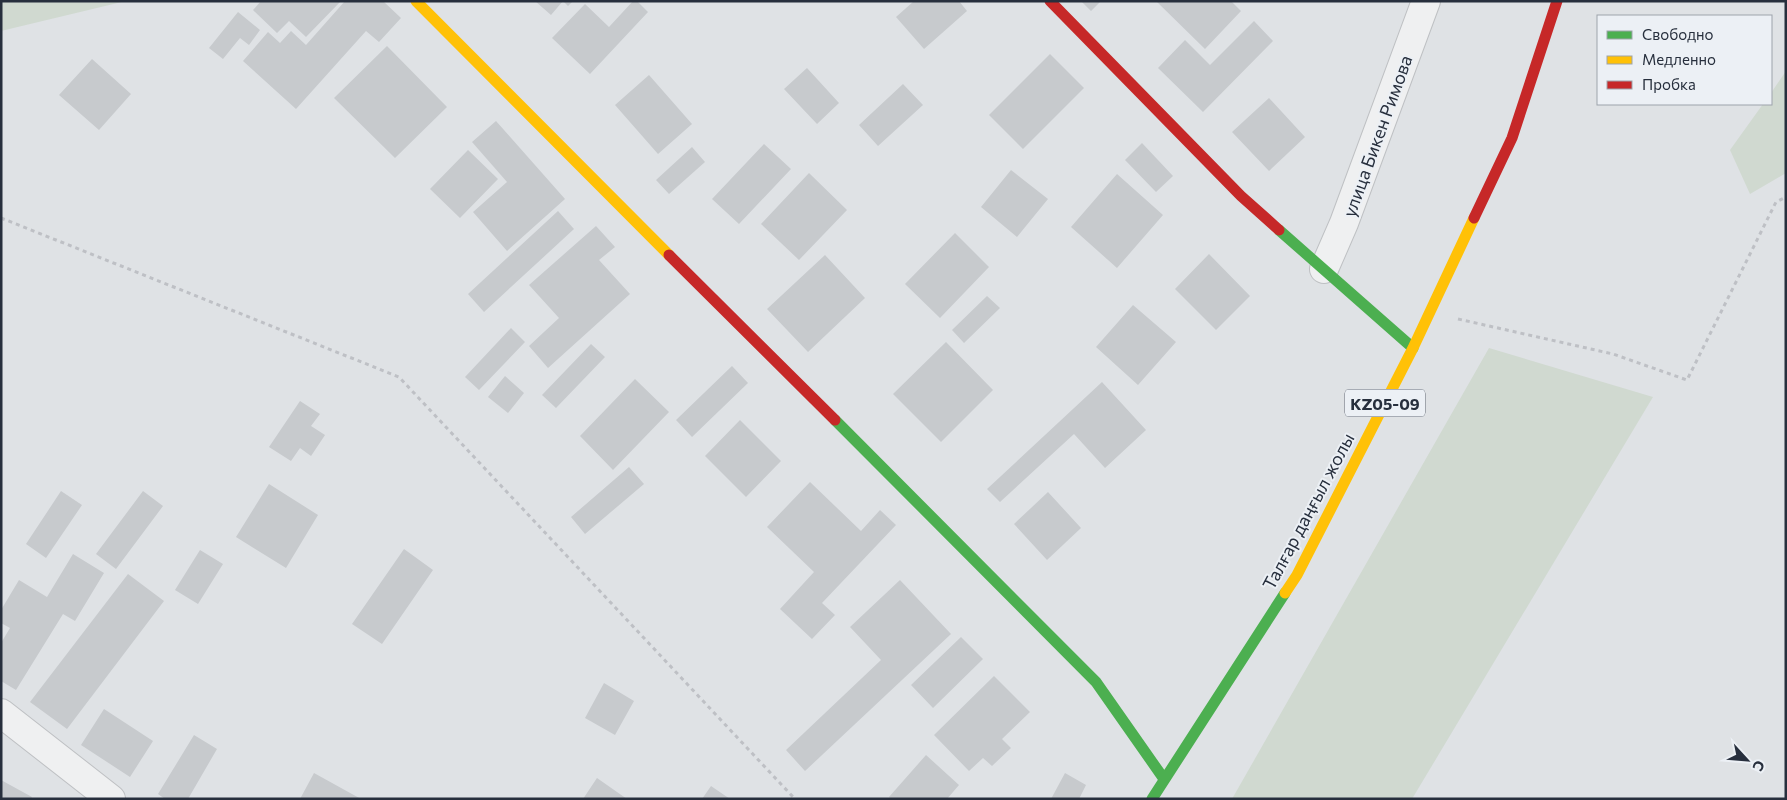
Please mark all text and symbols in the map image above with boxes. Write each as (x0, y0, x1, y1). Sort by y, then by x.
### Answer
legend (1597, 15, 1772, 105)
text: Свободно (1642, 25, 1713, 43)
text: Медленно (1642, 50, 1716, 68)
street label: улица Бикен Римова (1337, 52, 1417, 220)
text: Пробка (1642, 75, 1696, 93)
road number: KZ05-09 (1345, 389, 1425, 416)
street label: Талғар даңғыл жолы (1257, 429, 1359, 593)
north arrow (1722, 735, 1772, 785)
text: С (1749, 758, 1769, 774)

